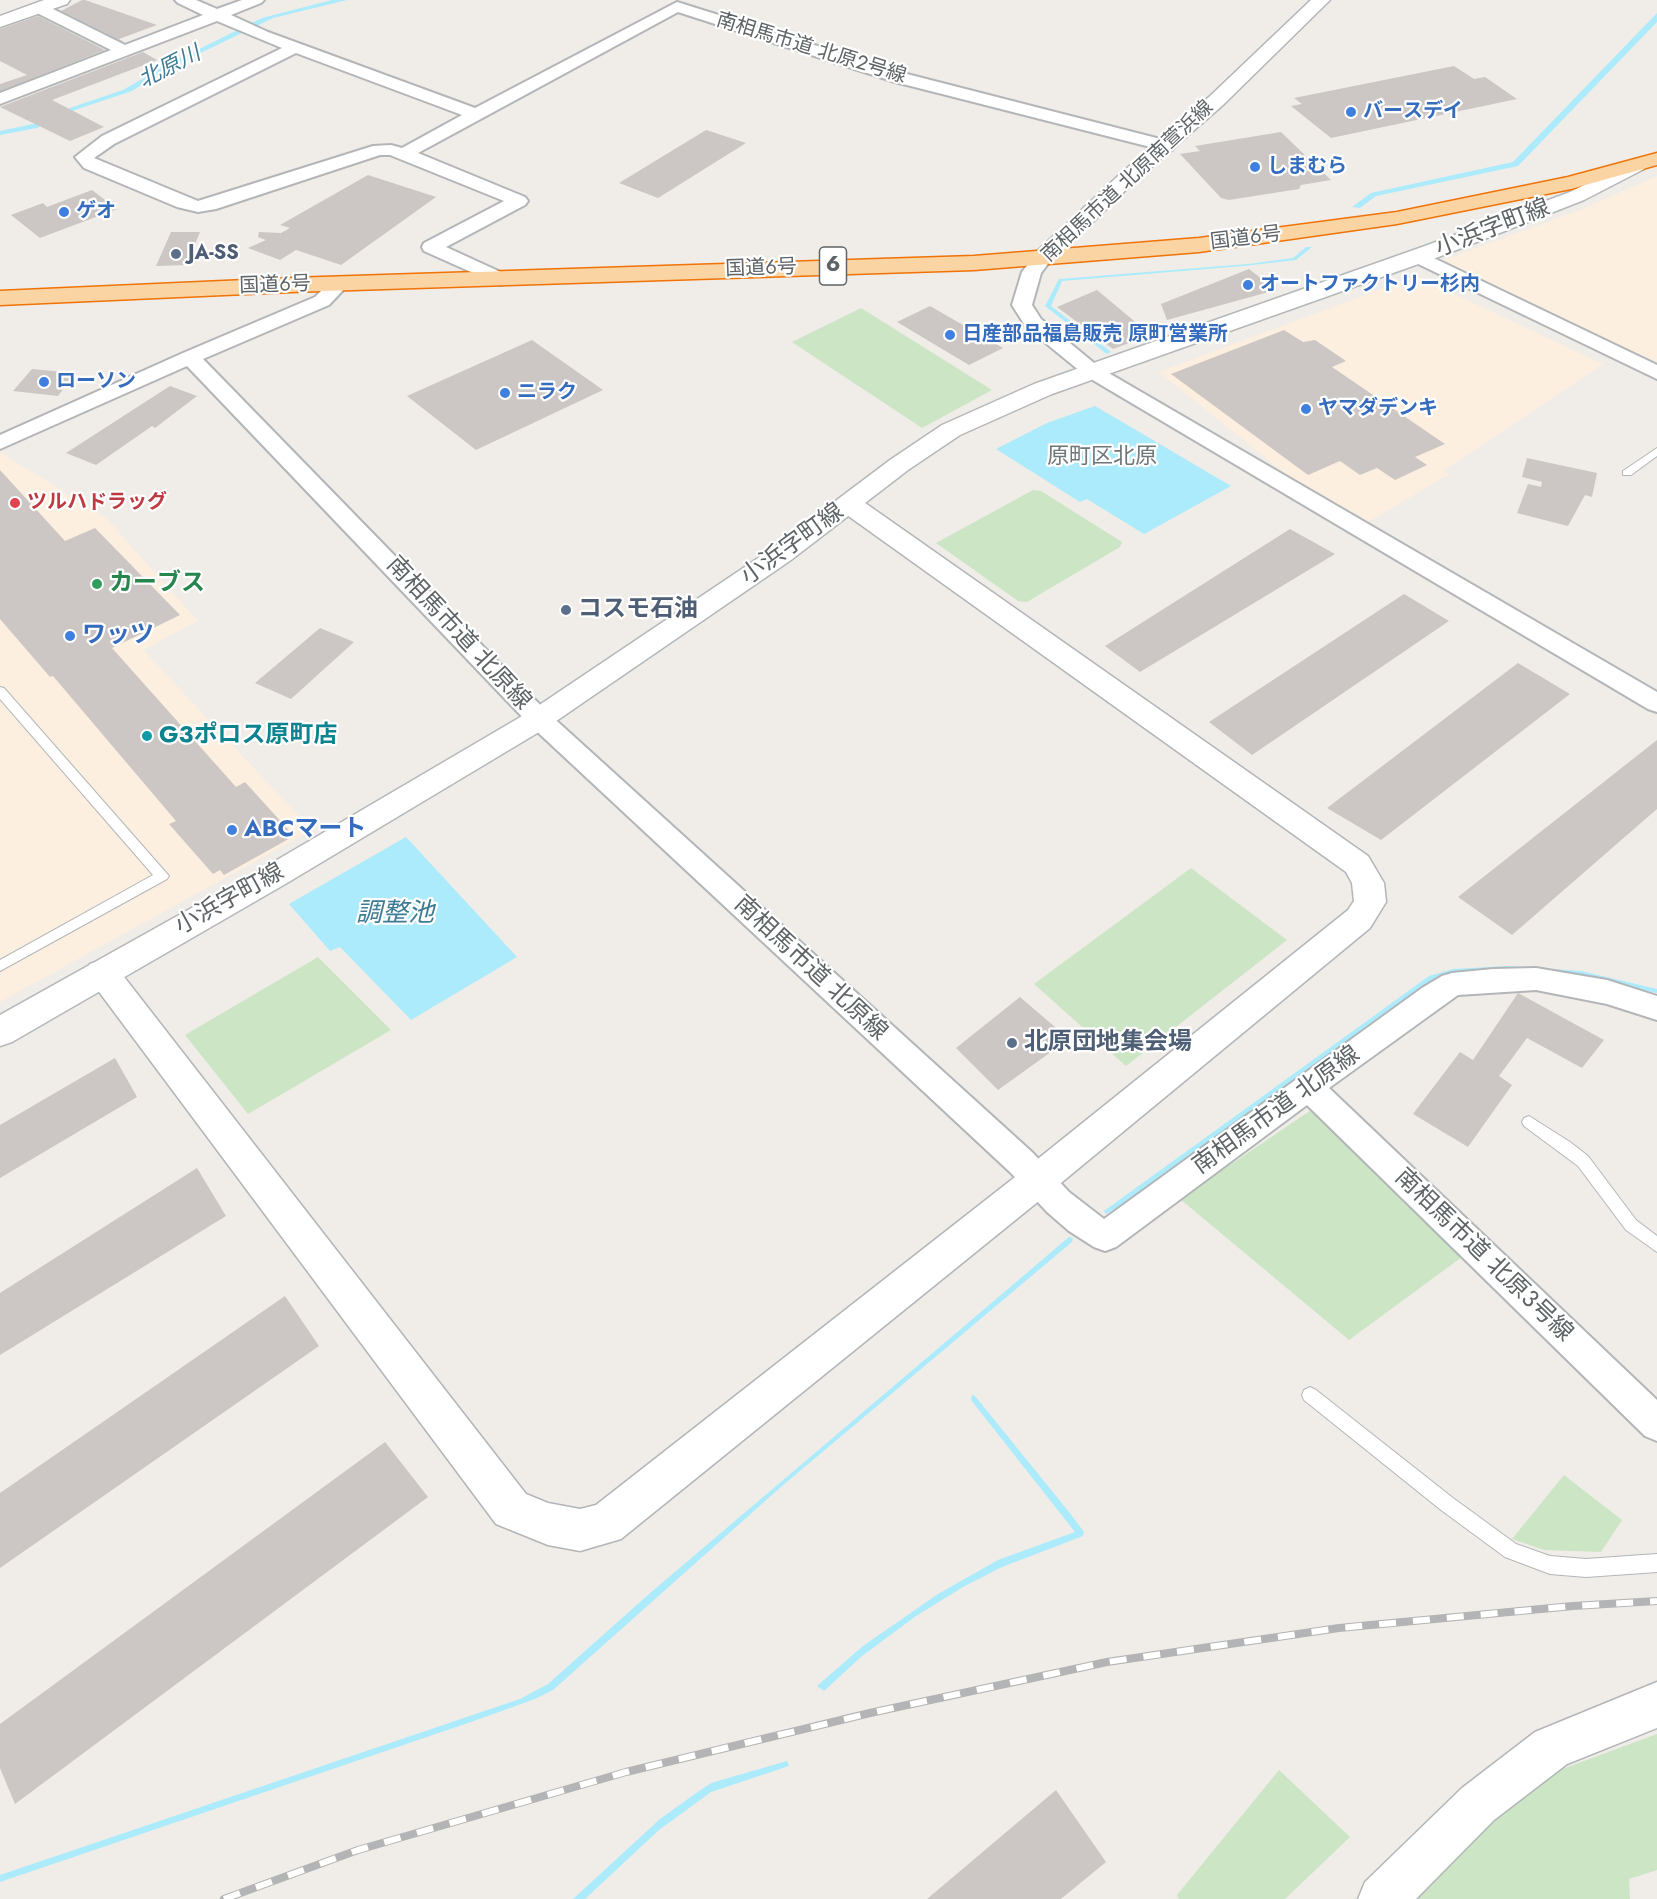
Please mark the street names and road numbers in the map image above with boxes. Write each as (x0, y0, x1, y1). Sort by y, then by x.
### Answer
street label: 南相馬市道 北原2号線 (713, 9, 909, 89)
street label: 南相馬市道 北原南萱浜線 (1037, 96, 1219, 268)
street label: 小浜字町線 (1432, 194, 1554, 264)
street label: 国道6号 (1209, 223, 1283, 255)
road number: 6 (820, 247, 846, 285)
street label: 国道6号 (725, 256, 797, 282)
street label: 国道6号 (239, 273, 311, 299)
street label: 小浜字町線 (736, 498, 850, 592)
street label: 南相馬市道 北原線 (380, 551, 536, 717)
street label: 小浜字町線 (171, 858, 289, 942)
street label: 南相馬市道 北原線 (727, 891, 893, 1047)
street label: 南相馬市道 北原線 (1188, 1041, 1366, 1181)
street label: 南相馬市道 北原3号線 (1388, 1164, 1578, 1348)

